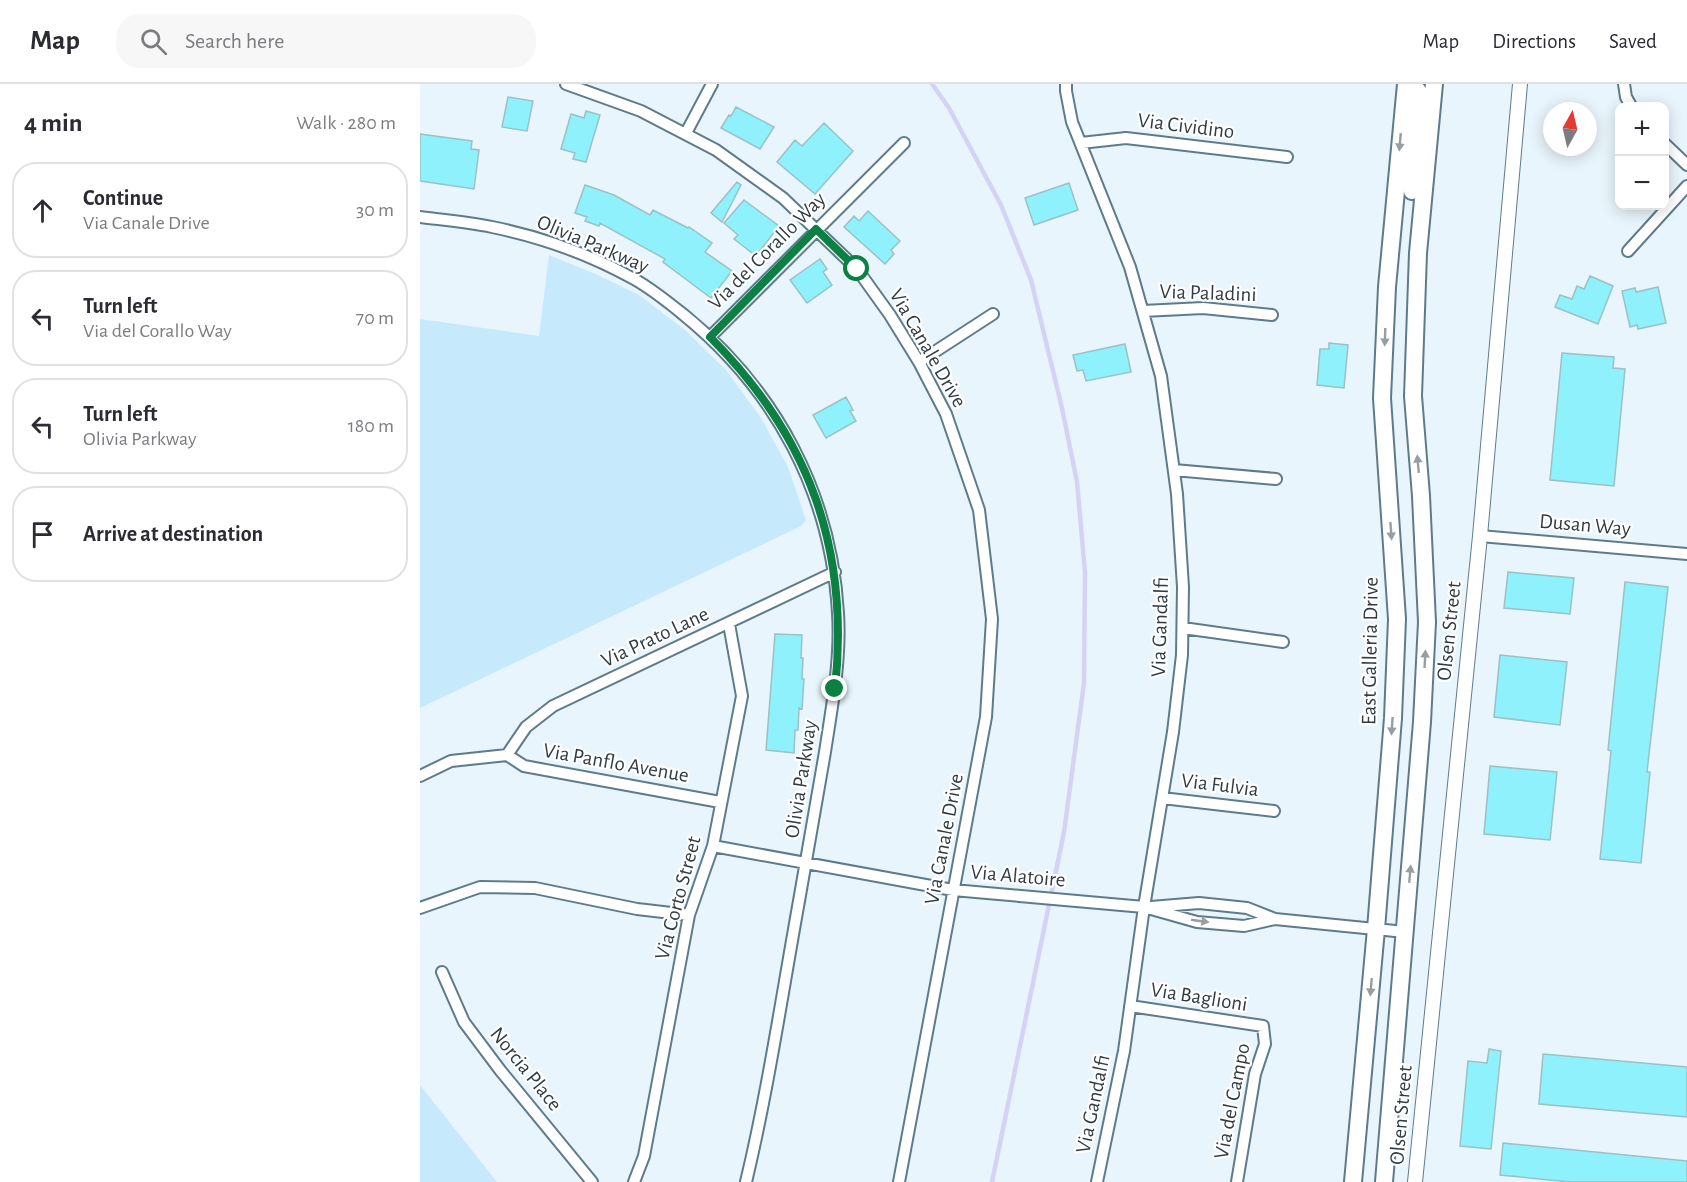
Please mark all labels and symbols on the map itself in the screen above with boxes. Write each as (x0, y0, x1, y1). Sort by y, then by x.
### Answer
north arrow (1543, 102, 1597, 156)
street label: Via Cividino (1137, 110, 1235, 142)
one-way arrow (1396, 133, 1405, 152)
street label: Via del Corallo Way (704, 188, 830, 314)
street label: Olivia Parkway (534, 211, 652, 277)
route start (843, 255, 869, 281)
street label: Via Paladini (1159, 281, 1257, 305)
street label: Via Canale Drive (886, 285, 970, 411)
one-way arrow (1380, 327, 1390, 346)
one-way arrow (1413, 454, 1423, 473)
street label: Dusan Way (1538, 511, 1632, 539)
one-way arrow (1386, 522, 1396, 541)
street label: Via Gandalfi (1148, 577, 1172, 677)
street label: East Galleria Drive (1358, 577, 1382, 725)
street label: Olsen Street (1433, 580, 1465, 682)
street label: Via Prato Lane (598, 603, 712, 671)
one-way arrow (1421, 649, 1430, 668)
route end (821, 675, 847, 701)
one-way arrow (1387, 716, 1397, 735)
street label: Olivia Parkway (781, 718, 821, 840)
street label: Via Panflo Avenue (542, 740, 690, 786)
street label: Via Fulvia (1180, 770, 1260, 800)
street label: Via Canale Drive (921, 772, 967, 906)
street label: Via Corto Street (651, 834, 705, 962)
street label: Via Alatoire (970, 861, 1066, 891)
one-way arrow (1405, 864, 1415, 883)
one-way arrow (1191, 917, 1210, 926)
one-way arrow (1366, 978, 1376, 997)
street label: Via Baglioni (1149, 979, 1249, 1015)
street label: Norcia Place (486, 1023, 566, 1115)
street label: Via del Campo (1210, 1041, 1254, 1161)
street label: Via Gandalfi (1072, 1053, 1114, 1155)
street label: Olsen Street (1386, 1064, 1416, 1166)

